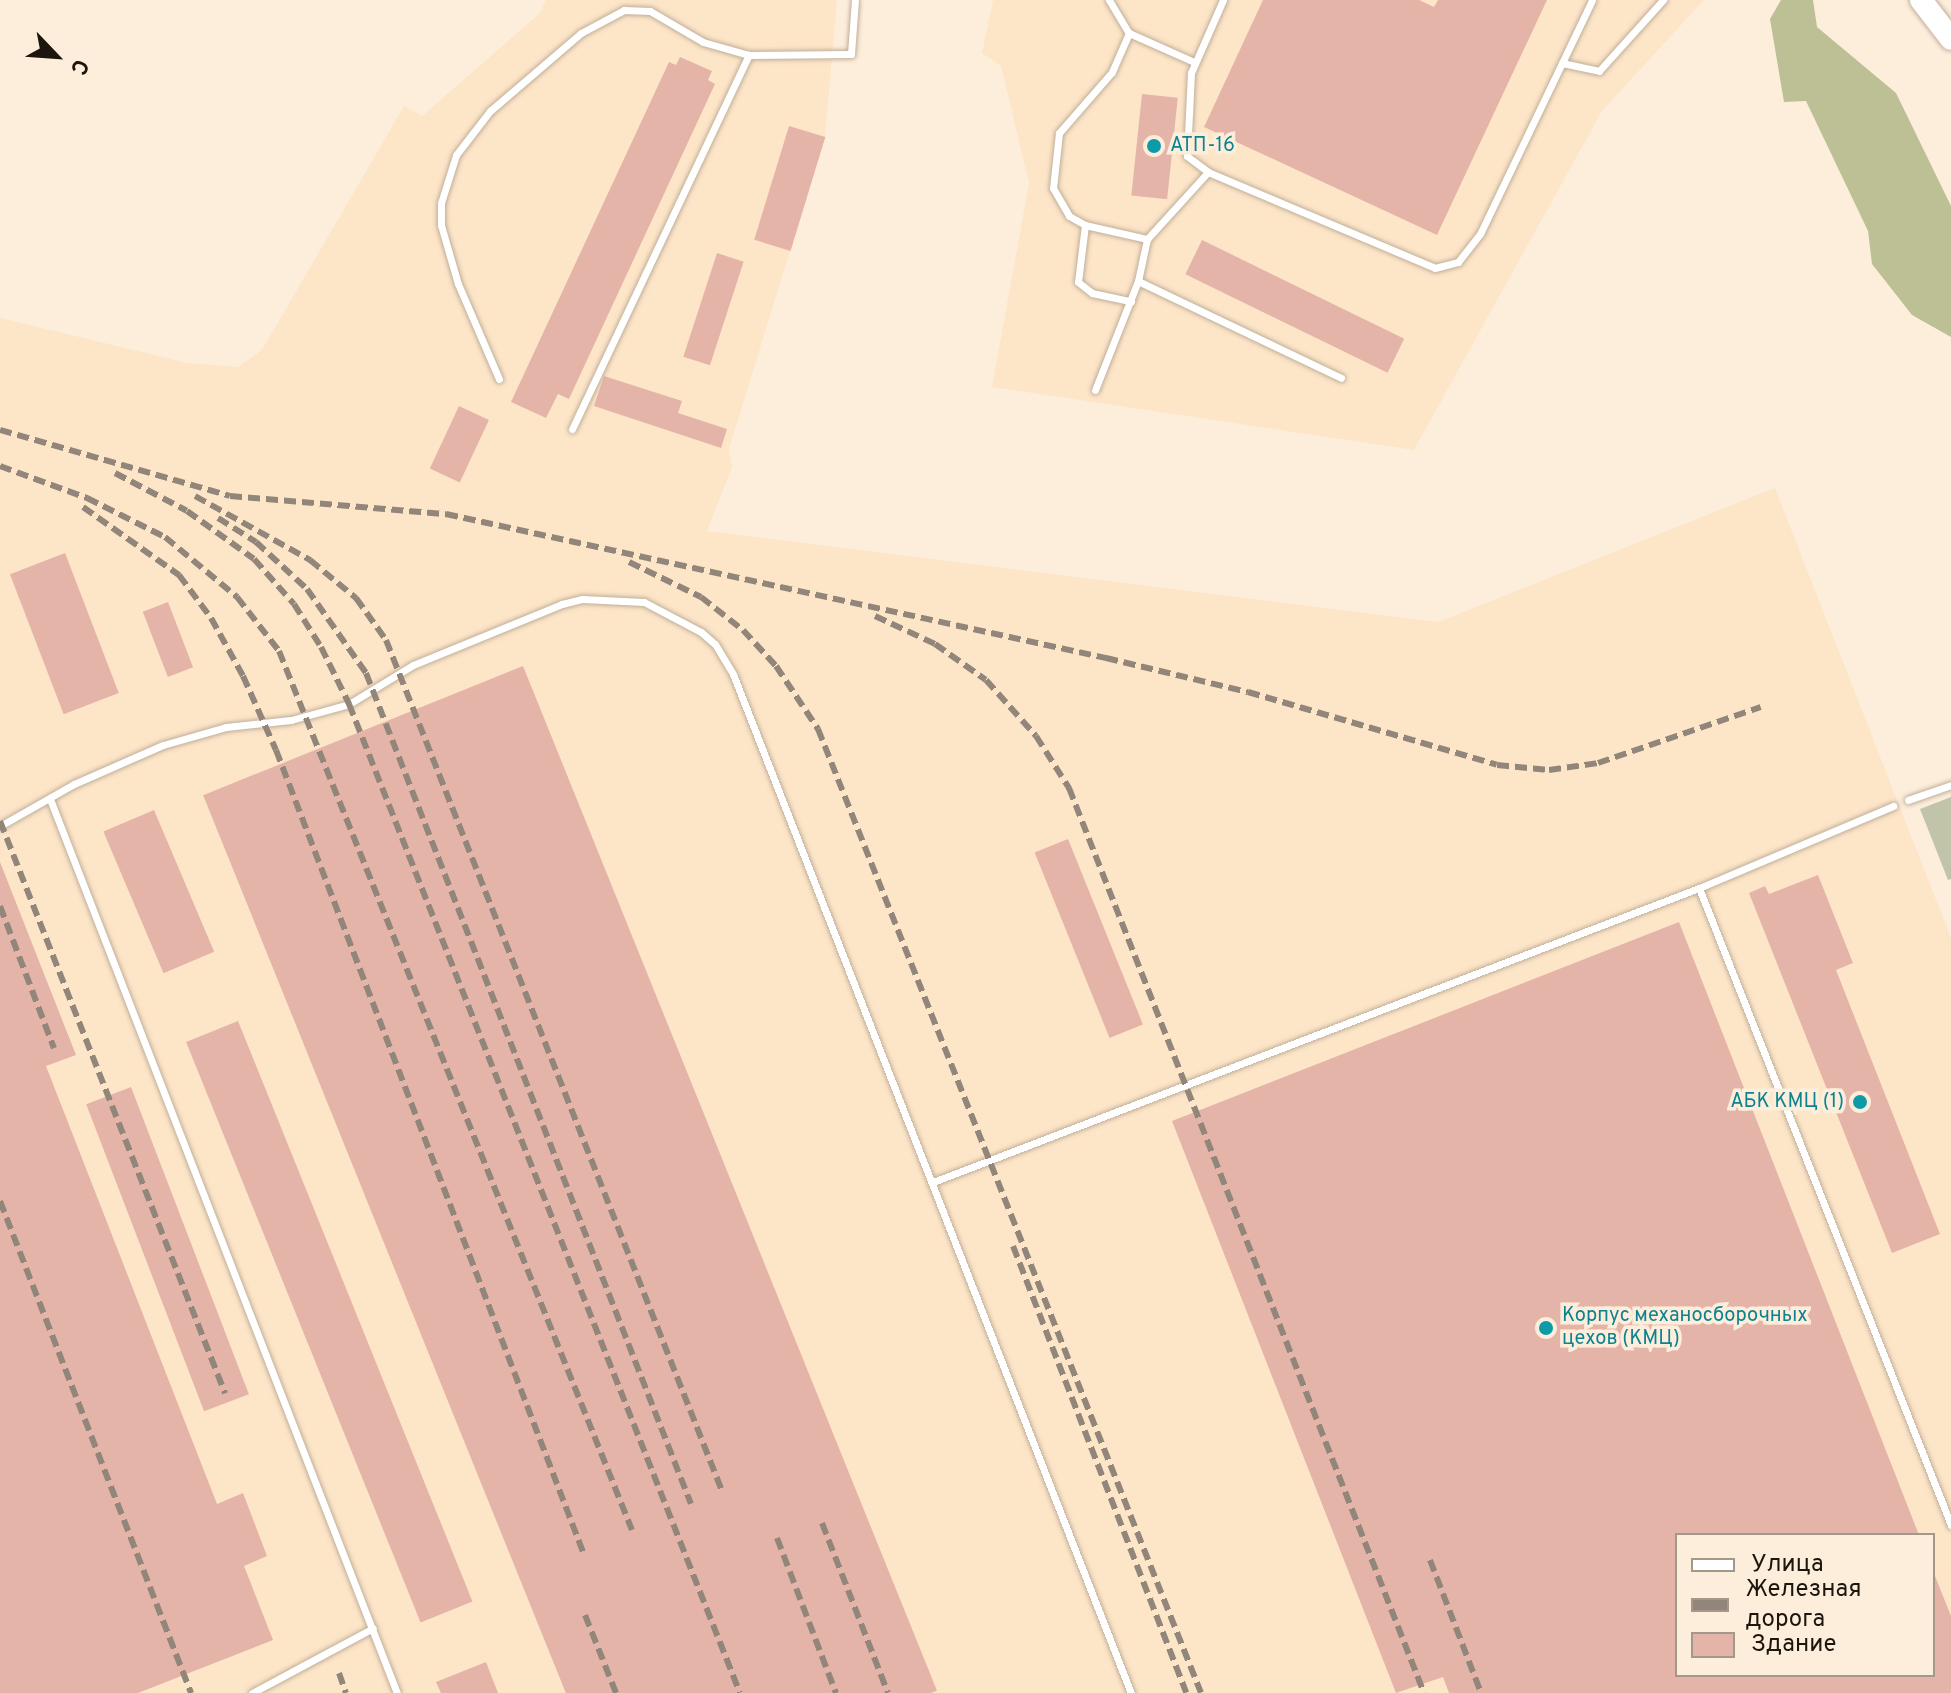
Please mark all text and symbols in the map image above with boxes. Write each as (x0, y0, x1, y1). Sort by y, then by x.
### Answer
north arrow (16, 16, 96, 96)
text: С (63, 54, 93, 78)
place label: АТП-16 (1170, 134, 1235, 158)
marker: АТП-16 (1145, 137, 1163, 155)
place label: АБК КМЦ (1) (1730, 1090, 1844, 1114)
marker: АБК КМЦ (1) (1851, 1093, 1869, 1111)
place label: Корпус механосборочных цехов (КМЦ) (1562, 1304, 1808, 1351)
marker: Корпус механосборочных цехов (КМЦ) (1537, 1319, 1555, 1337)
legend (1675, 1533, 1935, 1677)
text: Улица (1751, 1550, 1824, 1580)
text: Железная дорога (1745, 1575, 1862, 1635)
text: Здание (1751, 1630, 1837, 1660)

